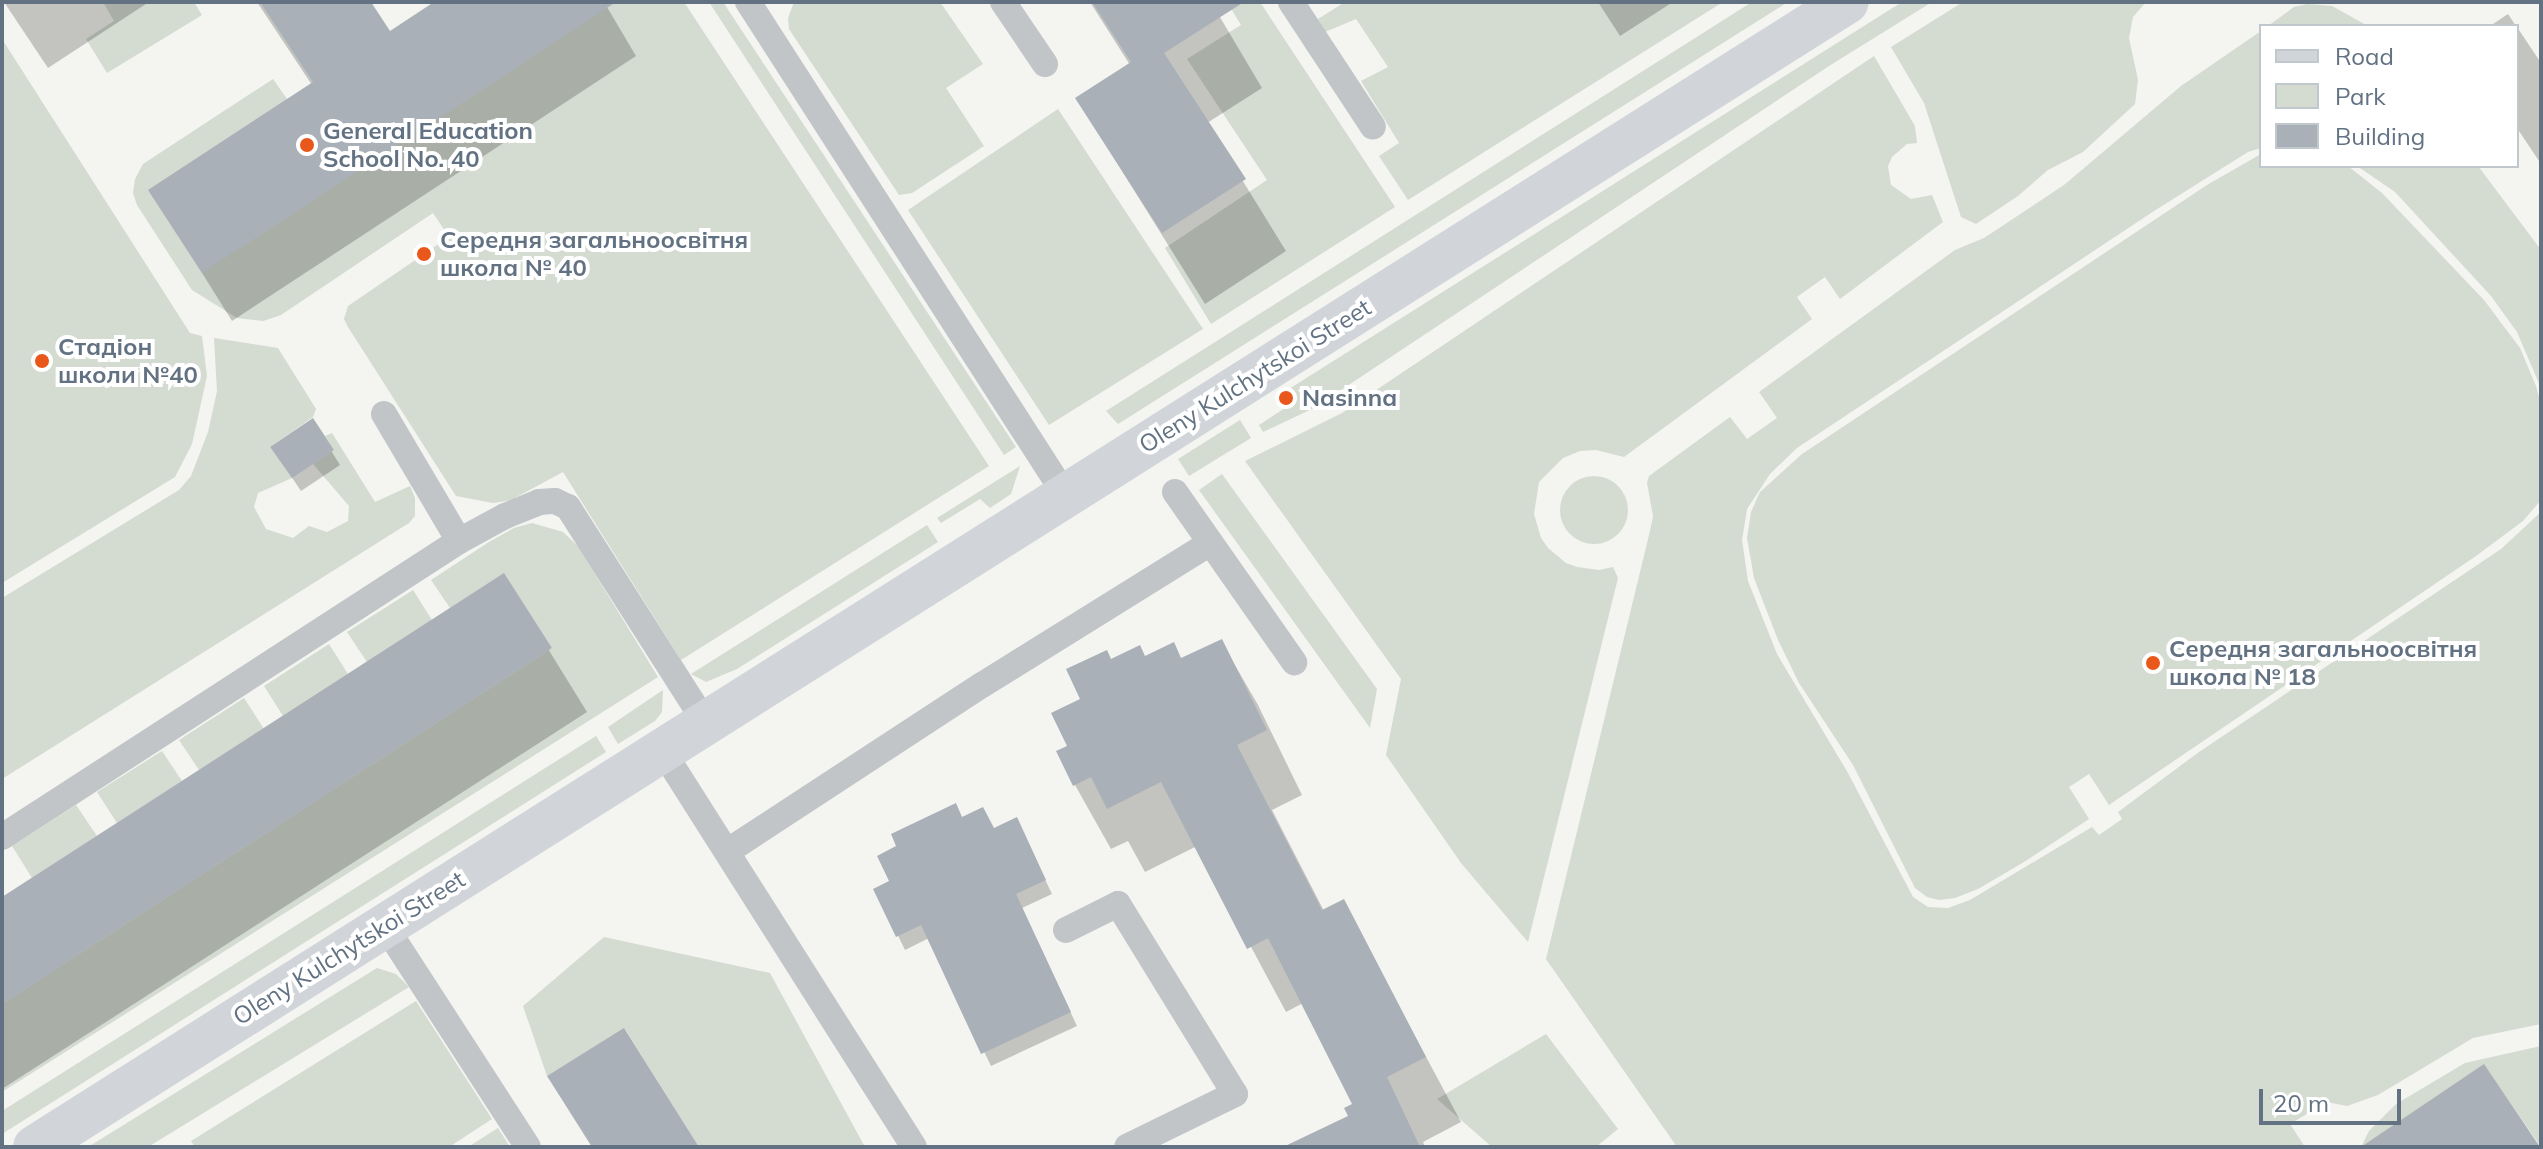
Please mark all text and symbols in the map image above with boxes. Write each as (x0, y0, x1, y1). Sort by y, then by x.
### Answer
legend (2259, 24, 2519, 168)
text: Road (2335, 41, 2394, 71)
text: Park (2335, 81, 2386, 111)
place label: General Education School No. 40 (323, 117, 533, 173)
text: Building (2335, 121, 2425, 151)
marker: General Education School No. 40 (298, 136, 316, 154)
place label: Середня загальноосвітня школа № 40 (440, 226, 748, 282)
marker: Середня загальноосвітня школа № 40 (415, 245, 433, 263)
street label: Oleny Kulchytskoi Street (1134, 293, 1376, 459)
place label: Стадіон школи №40 (58, 333, 198, 389)
marker: Стадіон школи №40 (33, 352, 51, 370)
place label: Nasinna (1302, 384, 1397, 412)
marker: Nasinna (1277, 389, 1295, 407)
place label: Середня загальноосвітня школа № 18 (2169, 635, 2477, 691)
marker: Середня загальноосвітня школа № 18 (2144, 654, 2162, 672)
street label: Oleny Kulchytskoi Street (228, 865, 470, 1031)
scale bar (2263, 1073, 2405, 1123)
text: 20 m (2273, 1088, 2329, 1118)

